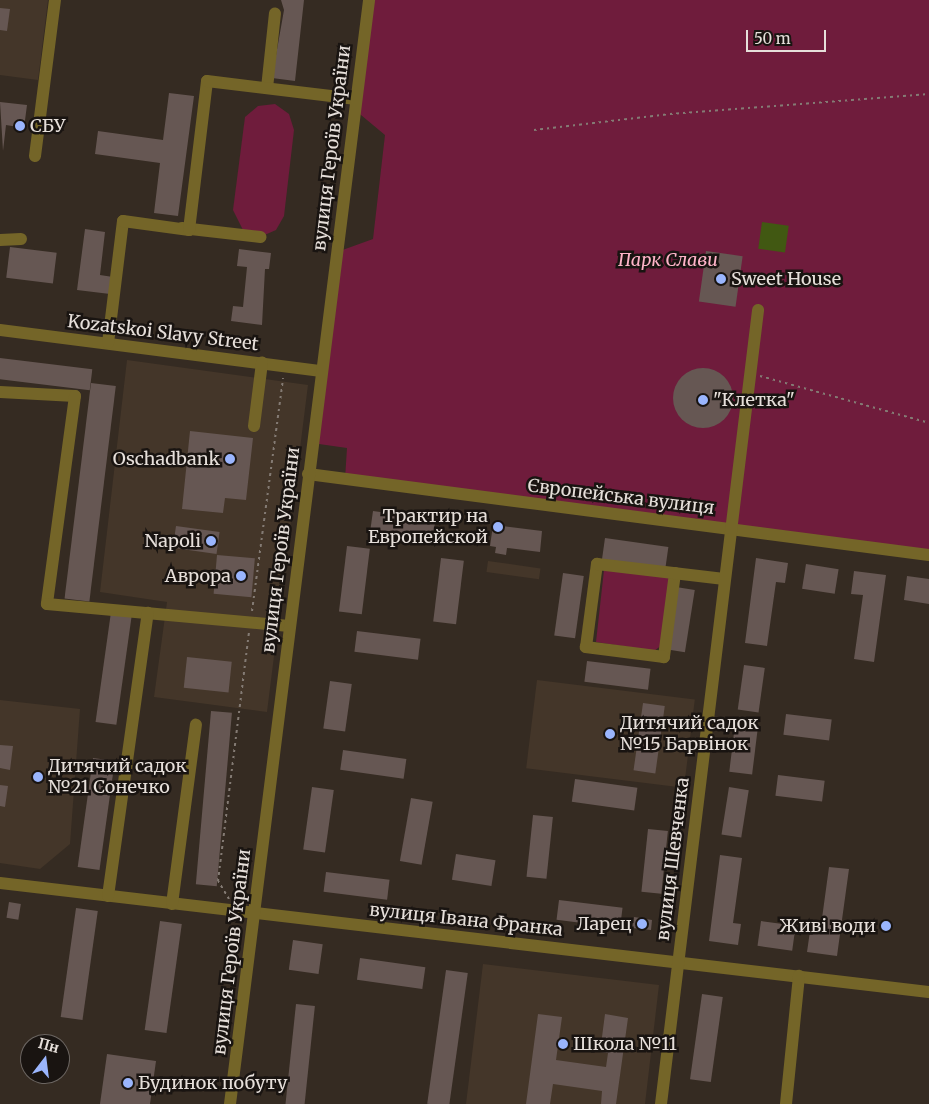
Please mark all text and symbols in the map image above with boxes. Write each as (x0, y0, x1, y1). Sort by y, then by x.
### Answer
scale bar (749, 20, 829, 52)
text: 50 m (754, 29, 791, 48)
street label: вулиця Героїв України (309, 44, 355, 252)
place label: СБУ (30, 115, 65, 137)
marker: СБУ (14, 120, 26, 132)
park label: Парк Слави (618, 249, 718, 271)
place label: Sweet House (731, 268, 841, 290)
marker: Sweet House (715, 273, 727, 285)
street label: Kozatskoi Slavy Street (66, 311, 260, 355)
place label: "Клетка" (713, 389, 795, 411)
marker: "Клетка" (697, 394, 709, 406)
street label: вулиця Героїв України (258, 446, 304, 654)
place label: Oschadbank (113, 448, 220, 470)
marker: Oschadbank (224, 453, 236, 465)
street label: Європейська вулиця (526, 475, 716, 519)
place label: Трактир на Европейской (368, 506, 488, 548)
marker: Трактир на Европейской (492, 521, 504, 533)
place label: Napoli (145, 530, 201, 552)
marker: Napoli (205, 535, 217, 547)
place label: Аврора (165, 565, 231, 587)
marker: Аврора (235, 570, 247, 582)
place label: Дитячий садок №15 Барвінок (620, 713, 759, 756)
marker: Дитячий садок №15 Барвінок (604, 728, 616, 740)
place label: Дитячий садок №21 Сонечко (48, 756, 187, 799)
marker: Дитячий садок №21 Сонечко (32, 771, 44, 783)
street label: вулиця Шевченка (652, 776, 694, 942)
street label: вулиця Героїв України (209, 848, 255, 1056)
street label: вулиця Івана Франка (368, 899, 564, 941)
place label: Ларец (577, 913, 632, 935)
place label: Живі води (780, 915, 876, 937)
marker: Ларец (636, 918, 648, 930)
marker: Живі води (880, 920, 892, 932)
place label: Школа №11 (573, 1033, 677, 1055)
north arrow (20, 1034, 70, 1084)
text: Пн (36, 1034, 61, 1057)
marker: Школа №11 (557, 1038, 569, 1050)
place label: Будинок побуту (138, 1072, 288, 1094)
marker: Будинок побуту (122, 1077, 134, 1089)

